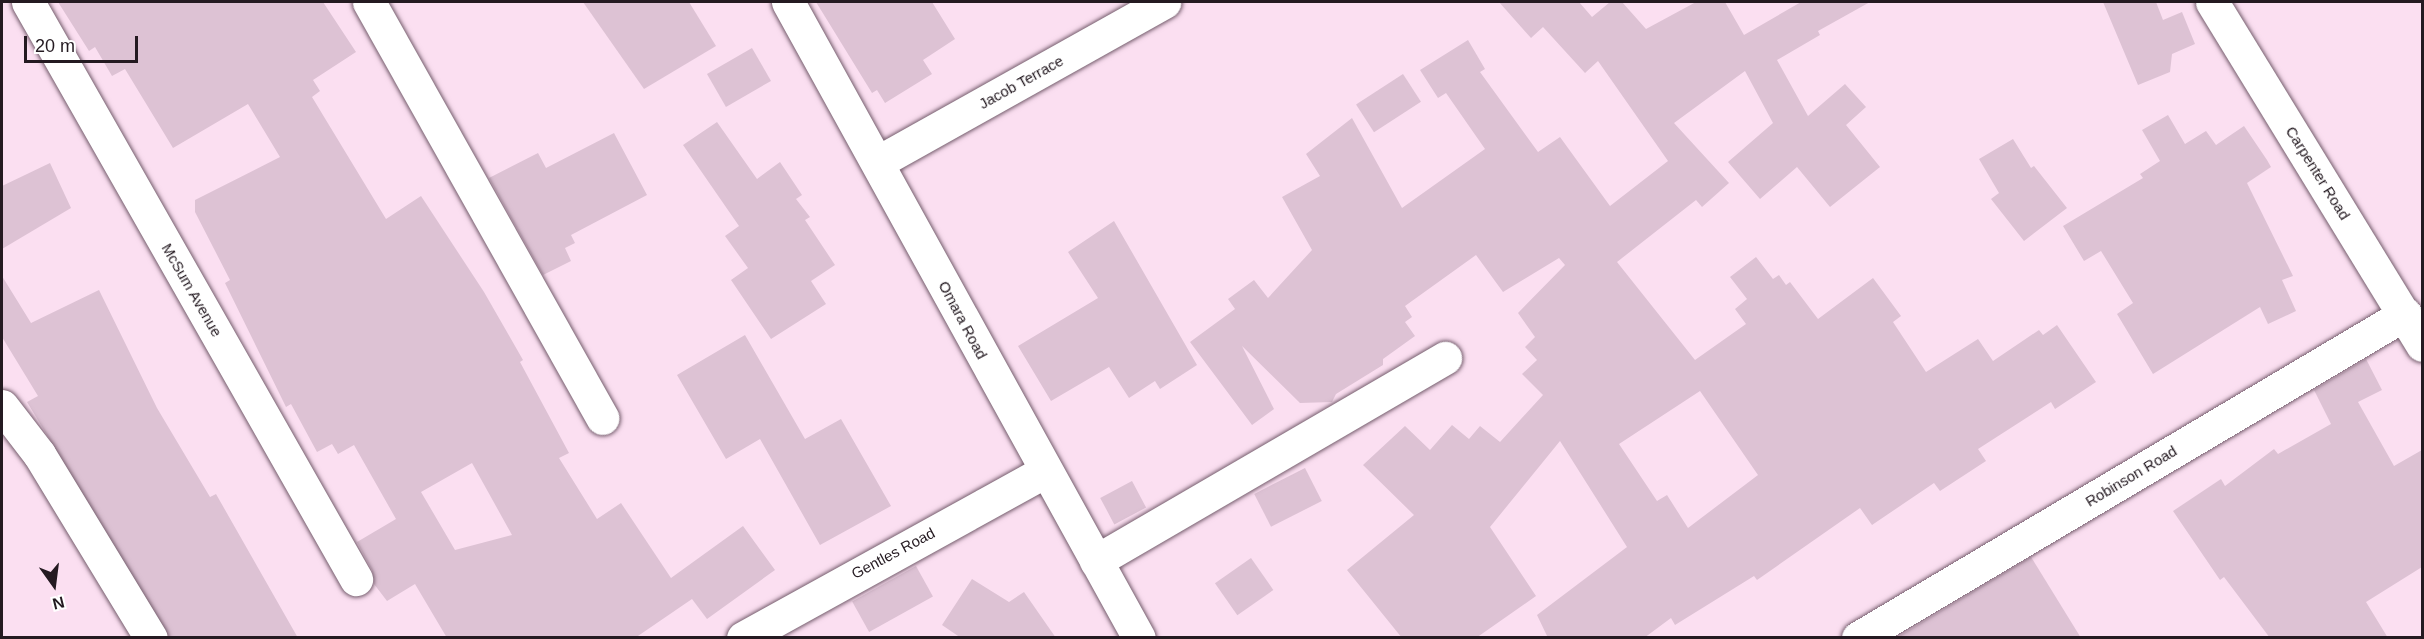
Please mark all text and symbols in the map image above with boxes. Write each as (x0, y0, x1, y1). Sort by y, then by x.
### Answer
scale bar (27, 24, 141, 62)
text: 20 m (35, 36, 75, 56)
street label: Jacob Terrace (975, 51, 1067, 113)
street label: Carpenter Road (2282, 123, 2354, 223)
street label: McSum Avenue (158, 240, 226, 340)
street label: Omara Road (935, 278, 991, 362)
street label: Robinson Road (2082, 442, 2180, 510)
street label: Gentles Road (848, 524, 938, 582)
north arrow (24, 555, 84, 615)
text: N (51, 593, 66, 613)

